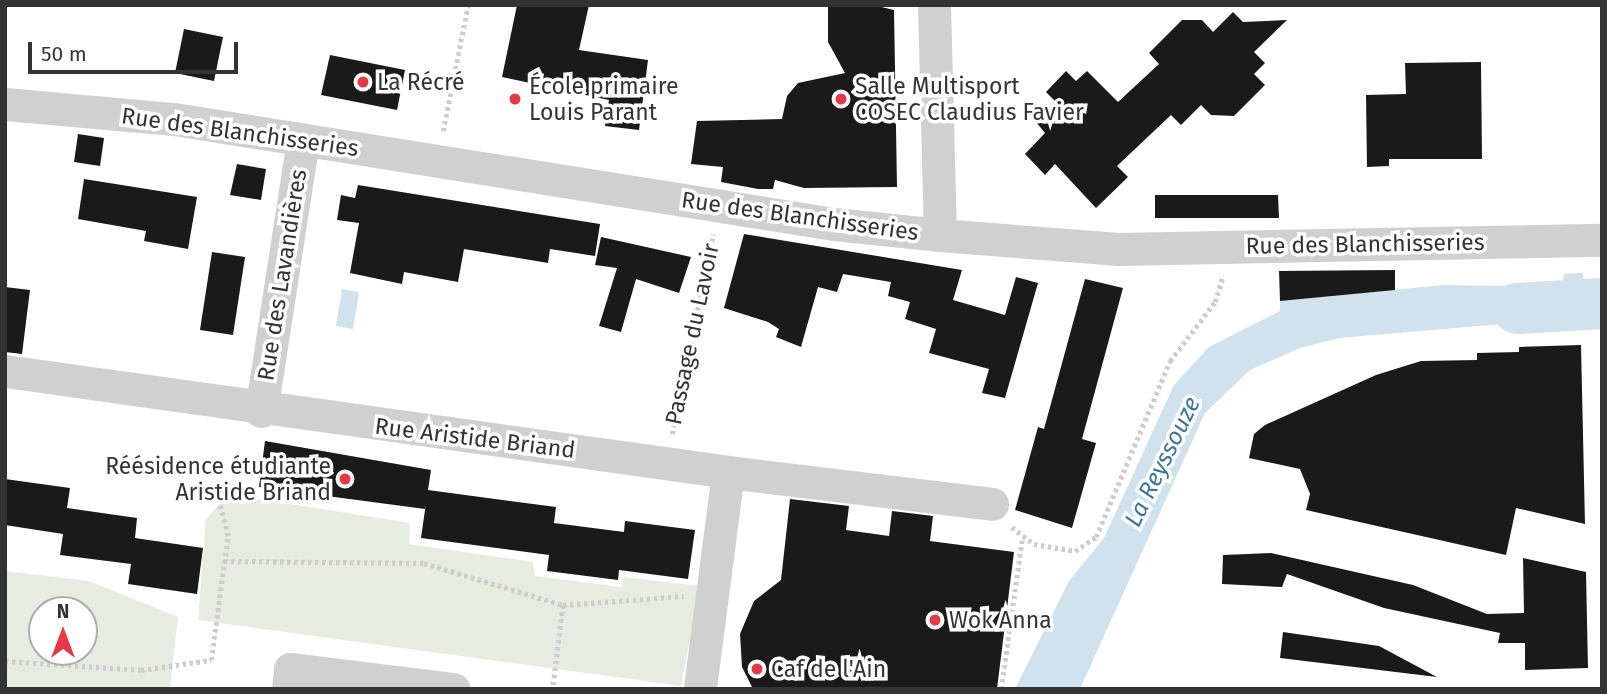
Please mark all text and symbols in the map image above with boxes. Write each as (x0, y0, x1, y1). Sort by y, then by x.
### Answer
scale bar (32, 28, 242, 72)
text: 50 m (41, 41, 87, 67)
place label: La Récré (377, 68, 465, 96)
place label: École primaire Louis Parant (529, 72, 679, 126)
place label: Salle Multisport COSEC Claudius Favier (855, 72, 1084, 126)
marker: La Récré (355, 74, 371, 90)
marker: École primaire Louis Parant (507, 91, 523, 107)
marker: Salle Multisport COSEC Claudius Favier (833, 91, 849, 107)
street label: Rue des Blanchisseries (120, 102, 360, 162)
street label: Rue des Lavandières (252, 167, 312, 383)
street label: Rue des Blanchisseries (680, 186, 920, 246)
street label: Rue des Blanchisseries (1245, 228, 1485, 260)
street label: Passage du Lavoir (659, 241, 725, 427)
water label: La Reyssouze (1119, 392, 1207, 532)
street label: Rue Aristide Briand (373, 412, 577, 464)
place label: Réésidence étudiante Aristide Briand (105, 452, 331, 506)
marker: Réésidence étudiante Aristide Briand (337, 471, 353, 487)
north arrow (28, 596, 98, 666)
text: N (57, 600, 69, 623)
place label: Wok Anna (949, 606, 1052, 634)
marker: Wok Anna (927, 612, 943, 628)
place label: Caf de l'Ain (771, 655, 886, 683)
marker: Caf de l'Ain (749, 661, 765, 677)

